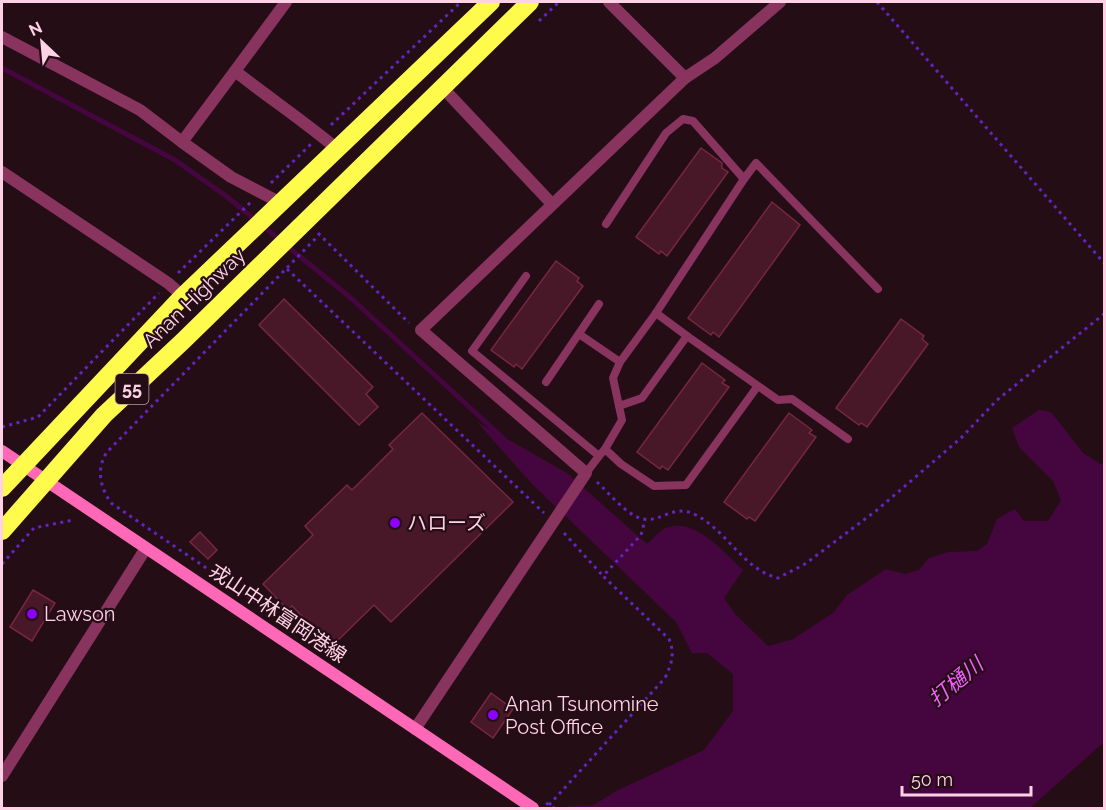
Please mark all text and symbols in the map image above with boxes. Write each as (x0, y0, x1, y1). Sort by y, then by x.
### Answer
north arrow (12, 12, 72, 72)
text: N (26, 18, 45, 40)
street label: Anan Highway (138, 243, 250, 353)
road number: 55 (116, 374, 148, 404)
place label: ハローズ (407, 511, 486, 535)
marker: ハローズ (388, 516, 402, 530)
street label: 戎山中林富岡港線 (205, 558, 351, 668)
place label: Lawson (44, 602, 115, 626)
marker: Lawson (25, 607, 39, 621)
water label: 打樋川 (924, 651, 989, 711)
place label: Anan Tsunomine Post Office (505, 692, 659, 739)
marker: Anan Tsunomine Post Office (486, 708, 500, 722)
scale bar (902, 759, 1031, 797)
text: 50 m (911, 769, 953, 790)

